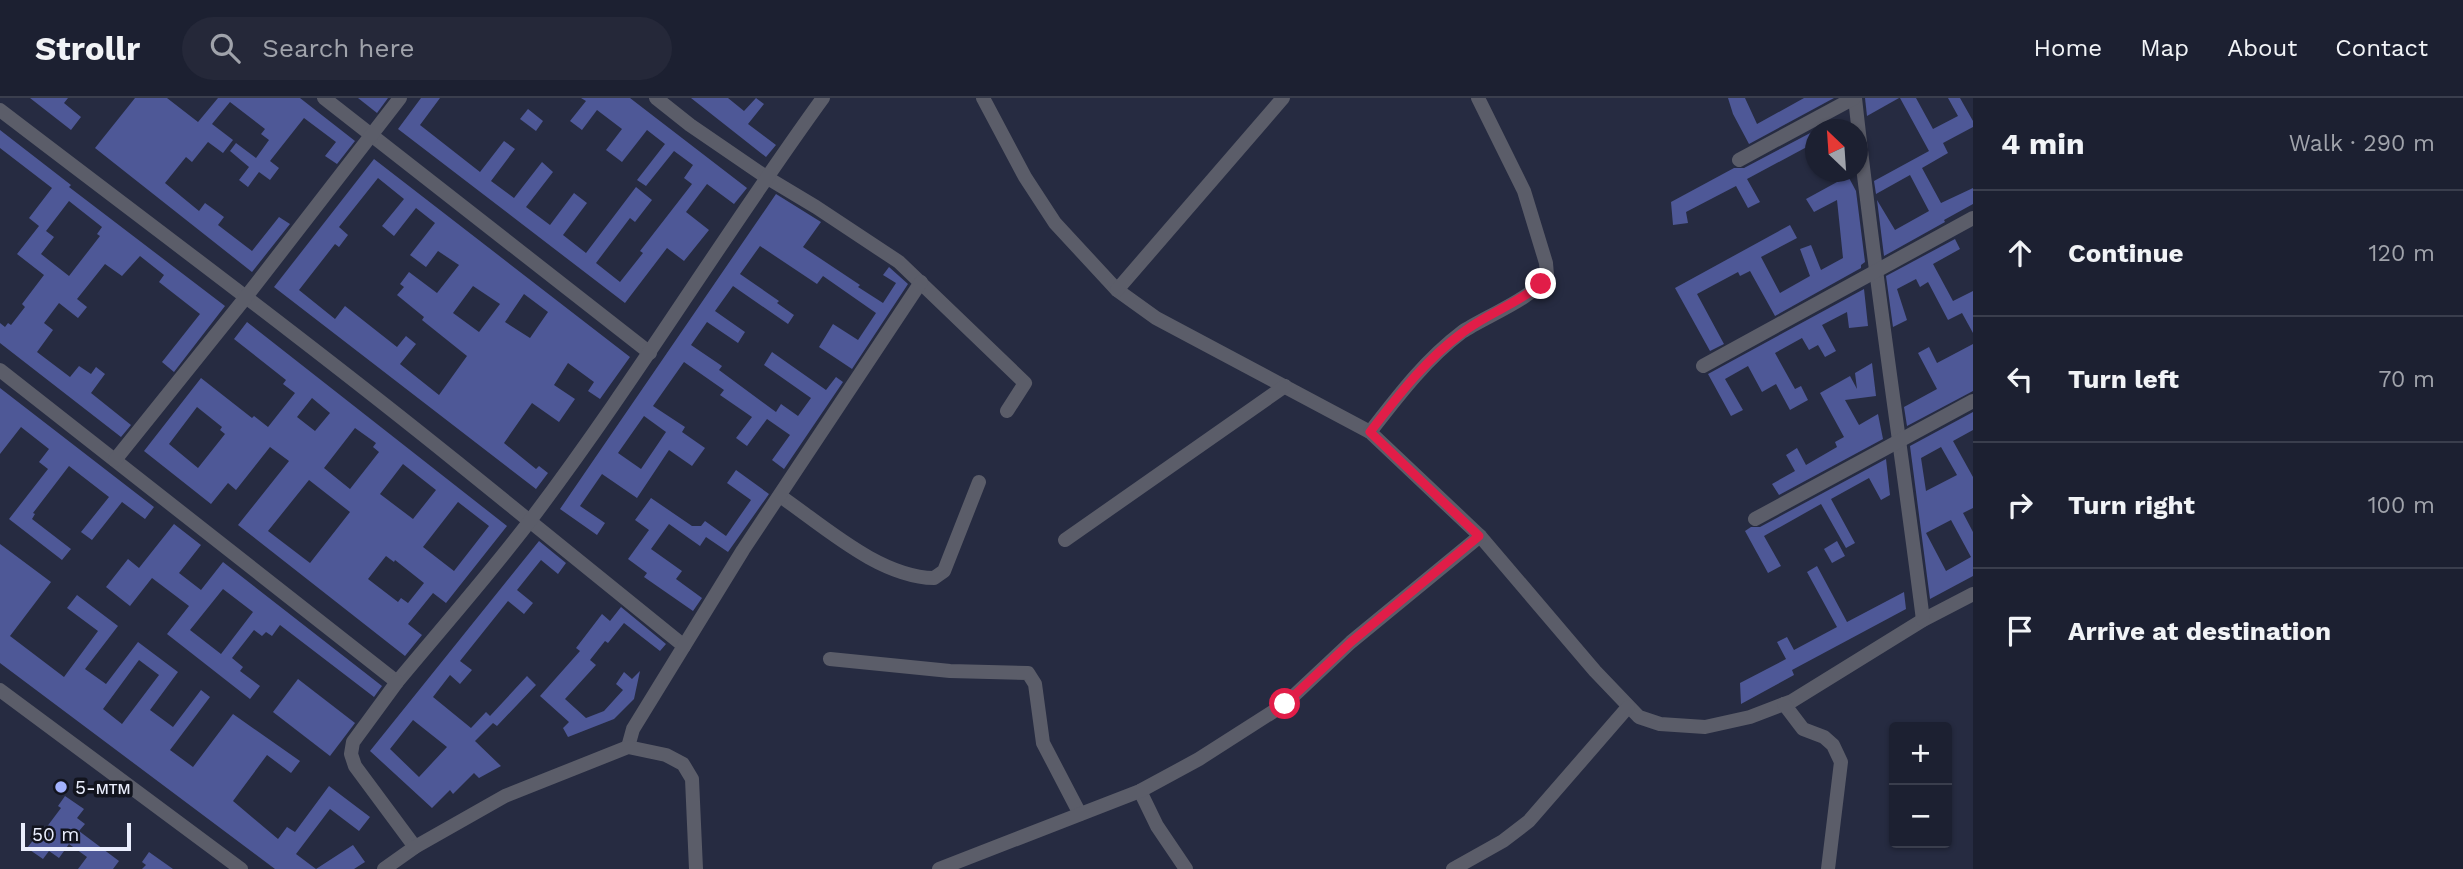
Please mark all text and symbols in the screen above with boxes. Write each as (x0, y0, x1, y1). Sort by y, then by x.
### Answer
search box (182, 17, 672, 80)
text: Strollr (35, 29, 140, 68)
icon: search (206, 29, 244, 67)
text: Search here (262, 33, 415, 63)
text: Home (2034, 34, 2102, 62)
text: Map (2140, 34, 2189, 62)
text: About (2227, 34, 2297, 62)
text: Contact (2335, 34, 2428, 62)
north arrow (1805, 119, 1868, 182)
text: 4 min (2001, 126, 2085, 161)
text: Walk · 290 m (2289, 130, 2435, 157)
icon: ahead (2001, 234, 2039, 272)
text: Continue (2068, 238, 2184, 268)
text: 120 m (2369, 240, 2435, 267)
route end (1525, 268, 1556, 299)
icon: left (2001, 360, 2039, 398)
text: Turn left (2068, 364, 2179, 394)
text: 70 m (2378, 366, 2435, 393)
icon: right (2001, 486, 2039, 524)
text: Turn right (2068, 490, 2195, 520)
text: 100 m (2368, 492, 2435, 519)
icon: arrive (2001, 612, 2039, 650)
text: Arrive at destination (2068, 616, 2331, 646)
route start (1269, 688, 1300, 719)
map controls (1889, 722, 1952, 848)
button: + (1889, 722, 1952, 785)
place label: 5-мтм (75, 776, 131, 799)
marker: 5-мтм (53, 779, 69, 795)
button: − (1889, 785, 1952, 848)
scale bar (21, 820, 131, 852)
text: 50 m (32, 823, 79, 846)

